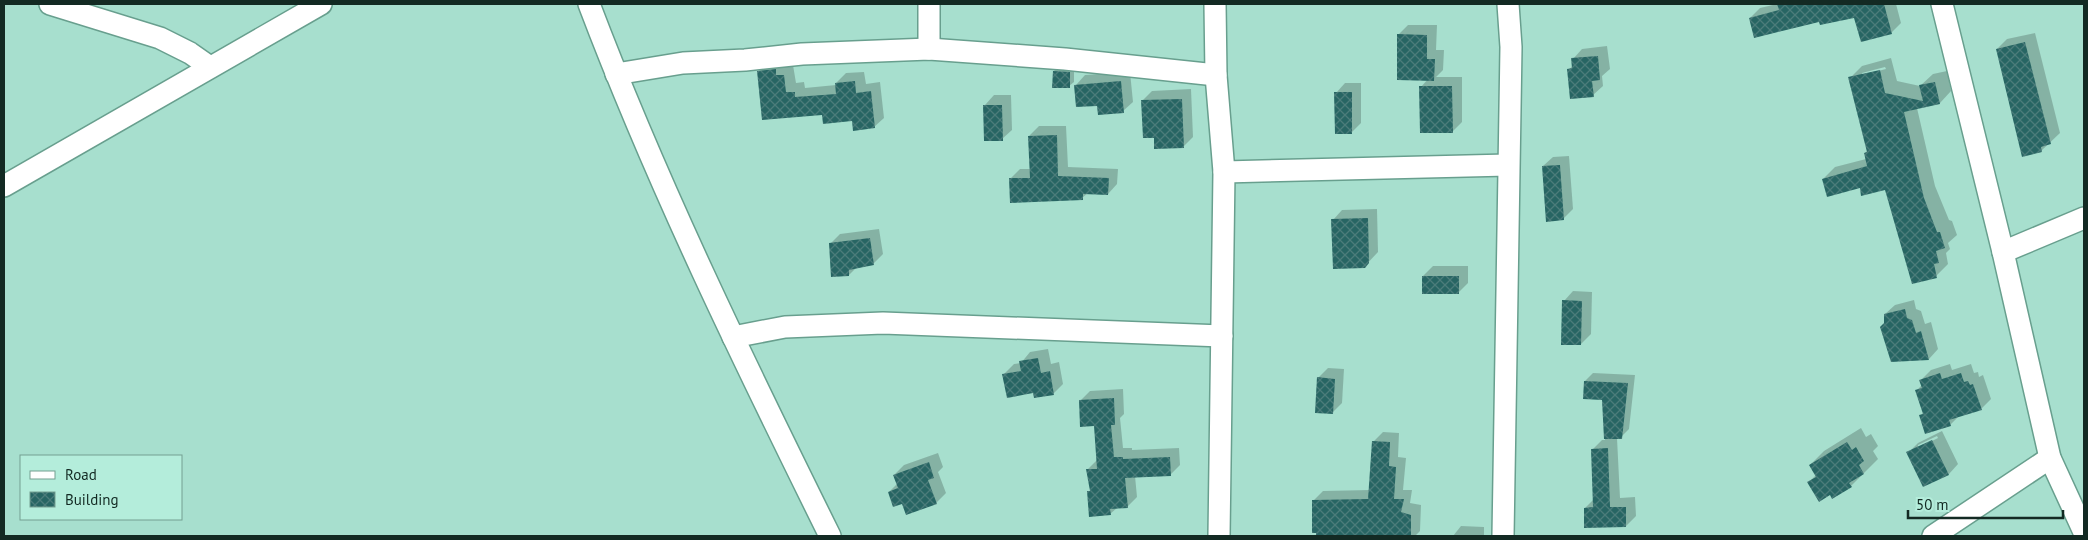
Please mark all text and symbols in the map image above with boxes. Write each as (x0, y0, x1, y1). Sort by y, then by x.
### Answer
legend (20, 455, 182, 520)
text: Road (65, 465, 97, 484)
scale bar (1908, 488, 2063, 520)
text: Building (65, 490, 119, 509)
text: 50 m (1916, 495, 1949, 514)

